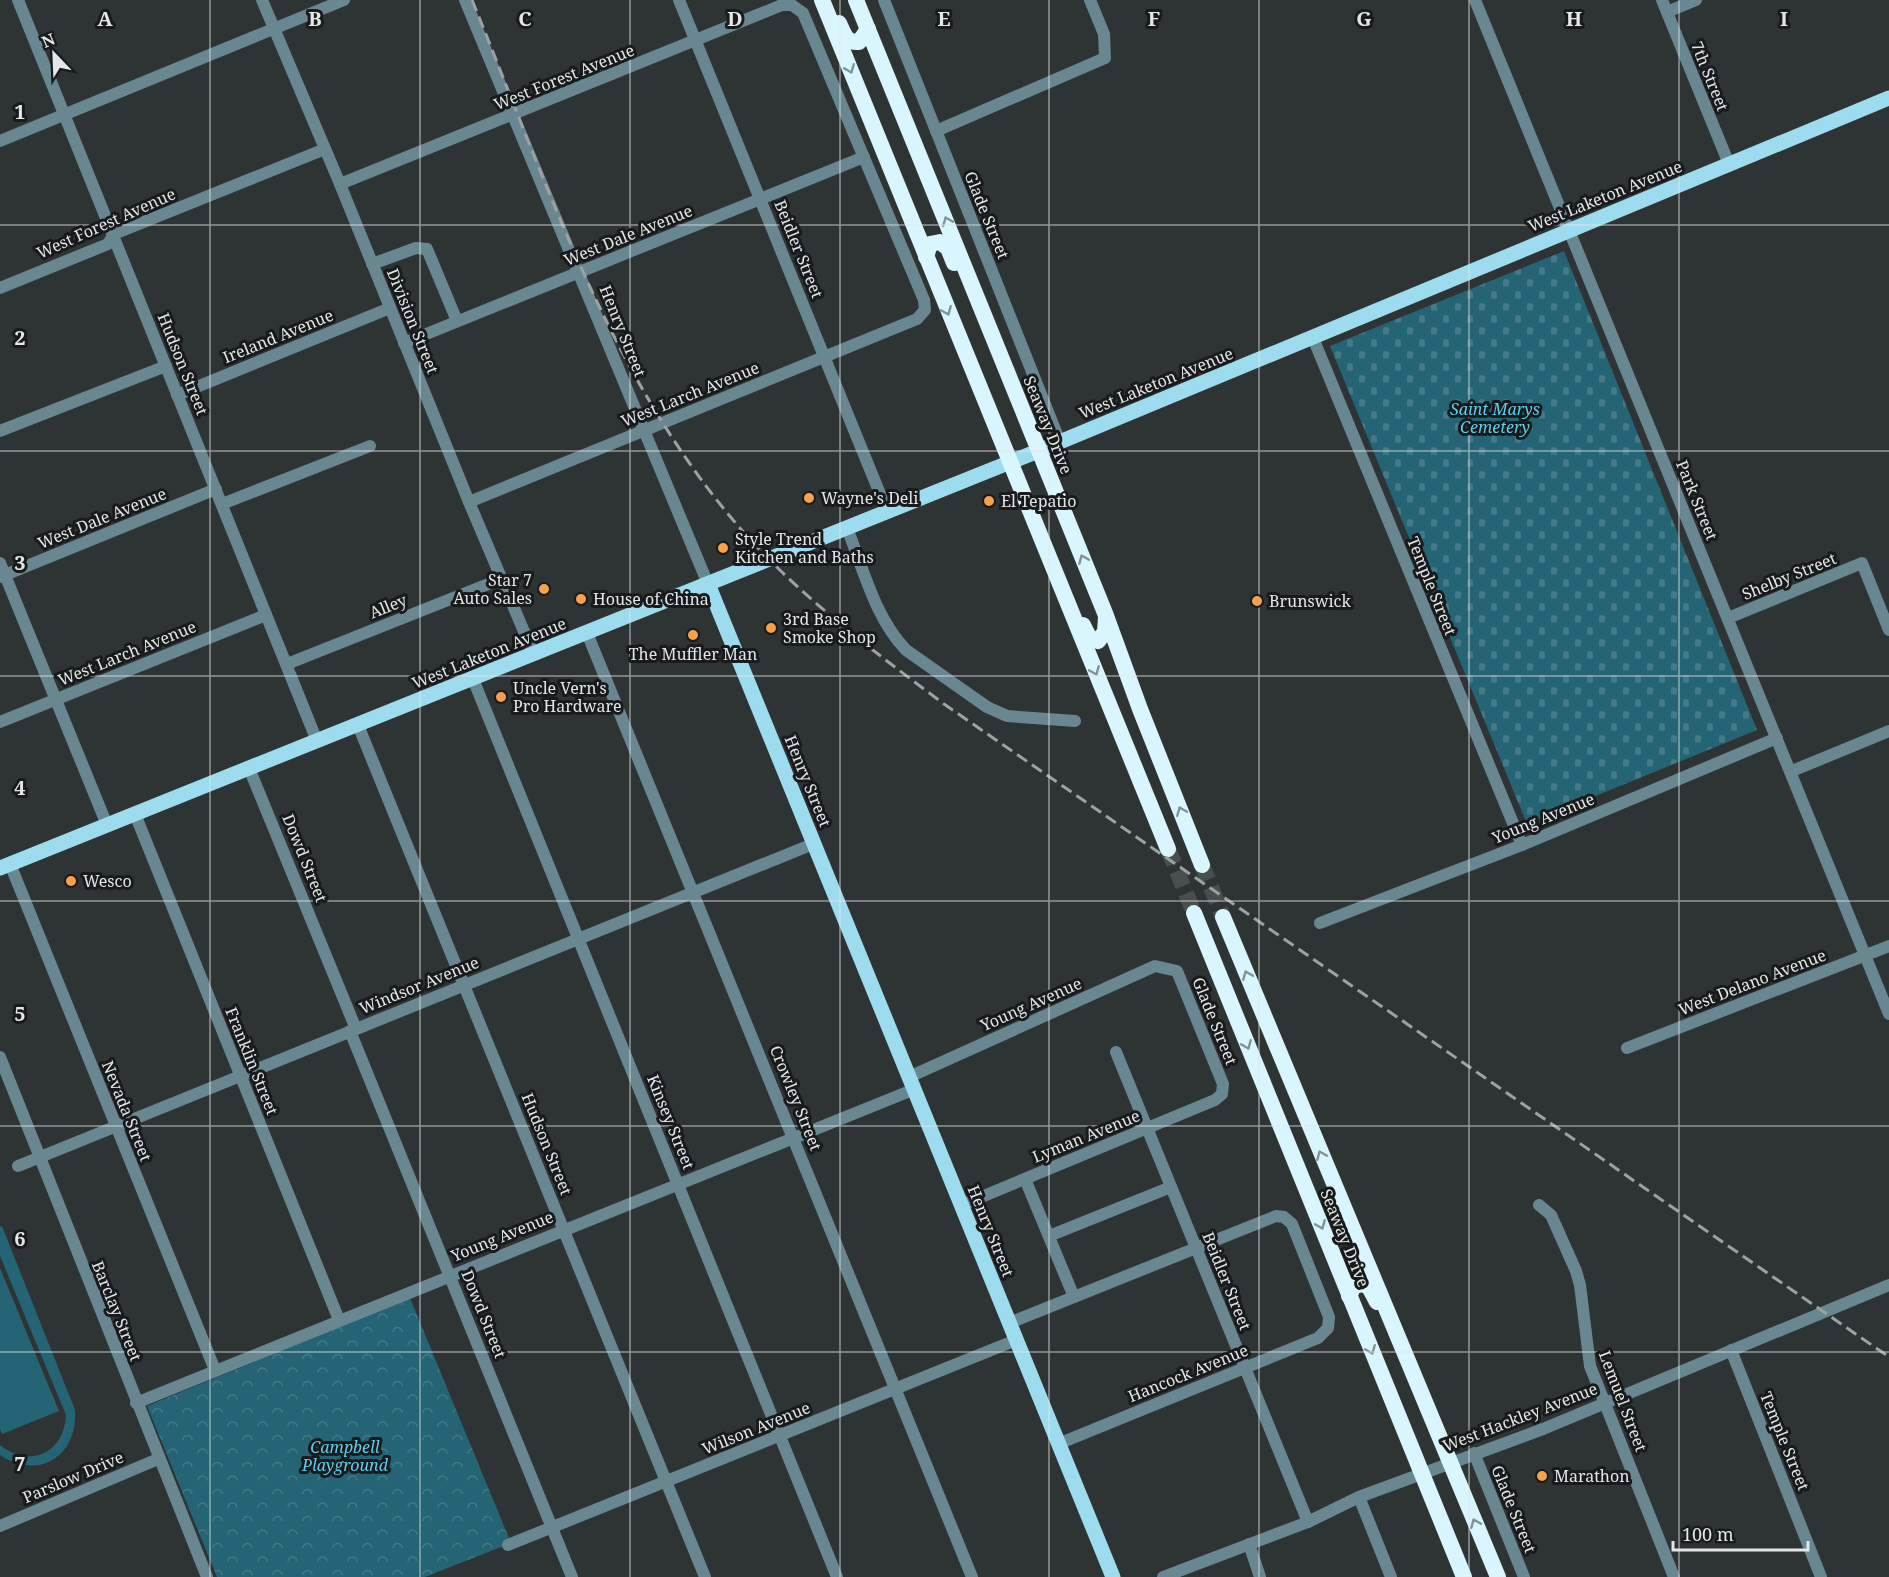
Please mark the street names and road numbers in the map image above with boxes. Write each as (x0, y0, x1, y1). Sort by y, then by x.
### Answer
street label: 7th Street (1686, 38, 1734, 115)
street label: West Forest Avenue (490, 39, 638, 115)
street label: West Laketon Avenue (1525, 155, 1685, 237)
street label: Glade Street (959, 168, 1015, 262)
street label: West Forest Avenue (33, 183, 179, 263)
street label: Beidler Street (769, 197, 829, 302)
street label: West Dale Avenue (560, 199, 696, 271)
street label: Division Street (382, 265, 444, 377)
street label: Henry Street (595, 282, 651, 380)
street label: Ireland Avenue (219, 304, 337, 368)
street label: Hudson Street (153, 310, 214, 419)
street label: West Laketon Avenue (1076, 342, 1236, 424)
street label: West Larch Avenue (618, 356, 762, 432)
street label: Seaway Drive (1018, 373, 1078, 477)
street label: Park Street (1671, 457, 1723, 544)
street label: West Dale Avenue (34, 482, 170, 554)
street label: Temple Street (1402, 533, 1462, 639)
street label: Shelby Street (1739, 547, 1840, 605)
street label: Alley (366, 588, 411, 623)
street label: West Laketon Avenue (409, 612, 569, 694)
street label: West Larch Avenue (55, 615, 199, 691)
street label: Henry Street (780, 732, 836, 830)
street label: Young Avenue (1488, 787, 1597, 849)
street label: Dowd Street (277, 811, 333, 906)
street label: West Delano Avenue (1675, 944, 1829, 1020)
street label: Windsor Avenue (356, 951, 482, 1019)
street label: Young Avenue (976, 972, 1085, 1037)
street label: Glade Street (1187, 974, 1243, 1068)
street label: Franklin Street (220, 1004, 284, 1119)
street label: Crowley Street (765, 1042, 827, 1154)
street label: Nevada Street (97, 1057, 157, 1165)
street label: Kinsey Street (642, 1071, 700, 1173)
street label: Hudson Street (517, 1090, 578, 1199)
street label: Lyman Avenue (1029, 1104, 1143, 1168)
street label: Henry Street (963, 1182, 1019, 1280)
street label: Seaway Drive (1315, 1186, 1375, 1290)
street label: Young Avenue (447, 1205, 556, 1267)
street label: Beidler Street (1197, 1229, 1257, 1334)
street label: Barclay Street (87, 1258, 147, 1365)
street label: Dowd Street (456, 1267, 512, 1362)
street label: Hancock Avenue (1125, 1339, 1251, 1407)
street label: Lemuel Street (1594, 1348, 1652, 1455)
street label: West Hackley Avenue (1439, 1377, 1601, 1457)
street label: Temple Street (1755, 1388, 1815, 1494)
street label: Wilson Avenue (699, 1396, 813, 1460)
street label: Parslow Drive (19, 1446, 127, 1508)
street label: Glade Street (1486, 1462, 1542, 1556)

